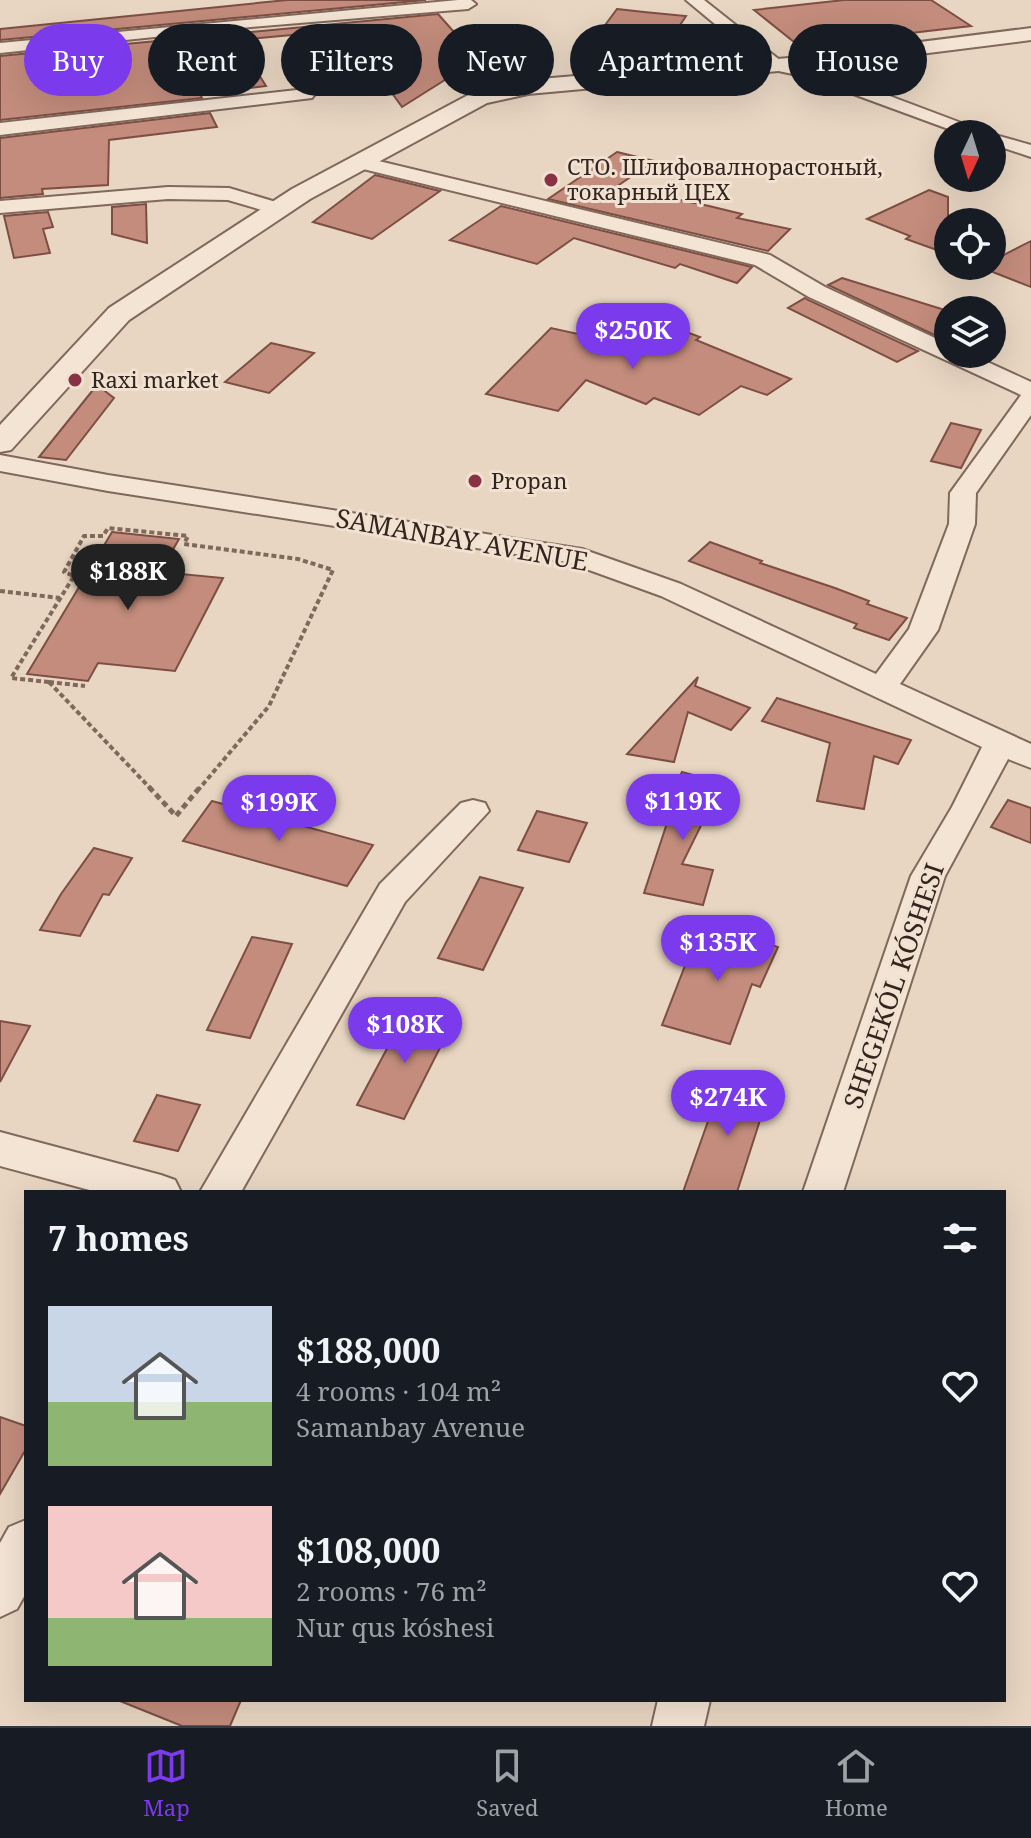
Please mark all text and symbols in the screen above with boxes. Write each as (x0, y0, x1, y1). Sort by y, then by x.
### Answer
chip: Buy (24, 24, 132, 96)
chip: Rent (148, 24, 265, 96)
chip: Filters (281, 24, 422, 96)
chip: New (438, 24, 554, 96)
chip: Apartment (570, 24, 772, 96)
chip: House (788, 24, 927, 96)
north arrow (934, 120, 1006, 192)
map controls (934, 120, 1006, 368)
place label: СТО. Шлифовалнорастоный, токарный ЦЕХ (567, 151, 883, 206)
marker: СТО. Шлифовалнорастоный, токарный ЦЕХ (542, 171, 560, 189)
button: locate (934, 208, 1006, 280)
button: layers (934, 296, 1006, 368)
pin: $250K (577, 303, 689, 371)
text: $250K (594, 311, 672, 347)
place label: Raxi market (91, 364, 219, 394)
marker: Raxi market (66, 371, 84, 389)
place label: Propan (491, 465, 567, 495)
marker: Propan (466, 472, 484, 490)
street label: SAMANBAY AVENUE (333, 499, 591, 579)
pin: $188K (72, 544, 184, 612)
text: $188K (89, 552, 167, 588)
pin: $119K (627, 774, 739, 842)
pin: $199K (223, 775, 335, 843)
text: $119K (644, 782, 722, 818)
text: $199K (240, 783, 318, 819)
street label: SHEGEKÓL KÓSHESI (834, 858, 952, 1113)
pin: $135K (662, 915, 774, 983)
text: $135K (679, 923, 757, 959)
pin: $108K (349, 997, 461, 1065)
text: $108K (366, 1005, 444, 1041)
pin: $274K (672, 1070, 784, 1138)
text: $274K (689, 1078, 767, 1114)
text: 7 homes (48, 1215, 189, 1261)
icon: filters (938, 1216, 982, 1260)
text: $188,000 (296, 1327, 440, 1373)
icon: home (112, 1338, 208, 1434)
icon: heart (938, 1364, 982, 1408)
text: 4 rooms · 104 m² (296, 1373, 501, 1409)
text: Samanbay Avenue (296, 1409, 525, 1445)
text: $108,000 (296, 1527, 440, 1573)
icon: home (112, 1538, 208, 1634)
icon: heart (938, 1564, 982, 1608)
text: 2 rooms · 76 m² (296, 1573, 487, 1609)
text: Nur qus kóshesi (296, 1609, 494, 1645)
tab: Map (143, 1744, 190, 1822)
tab: Saved (476, 1744, 539, 1822)
tab: Home (825, 1744, 888, 1822)

